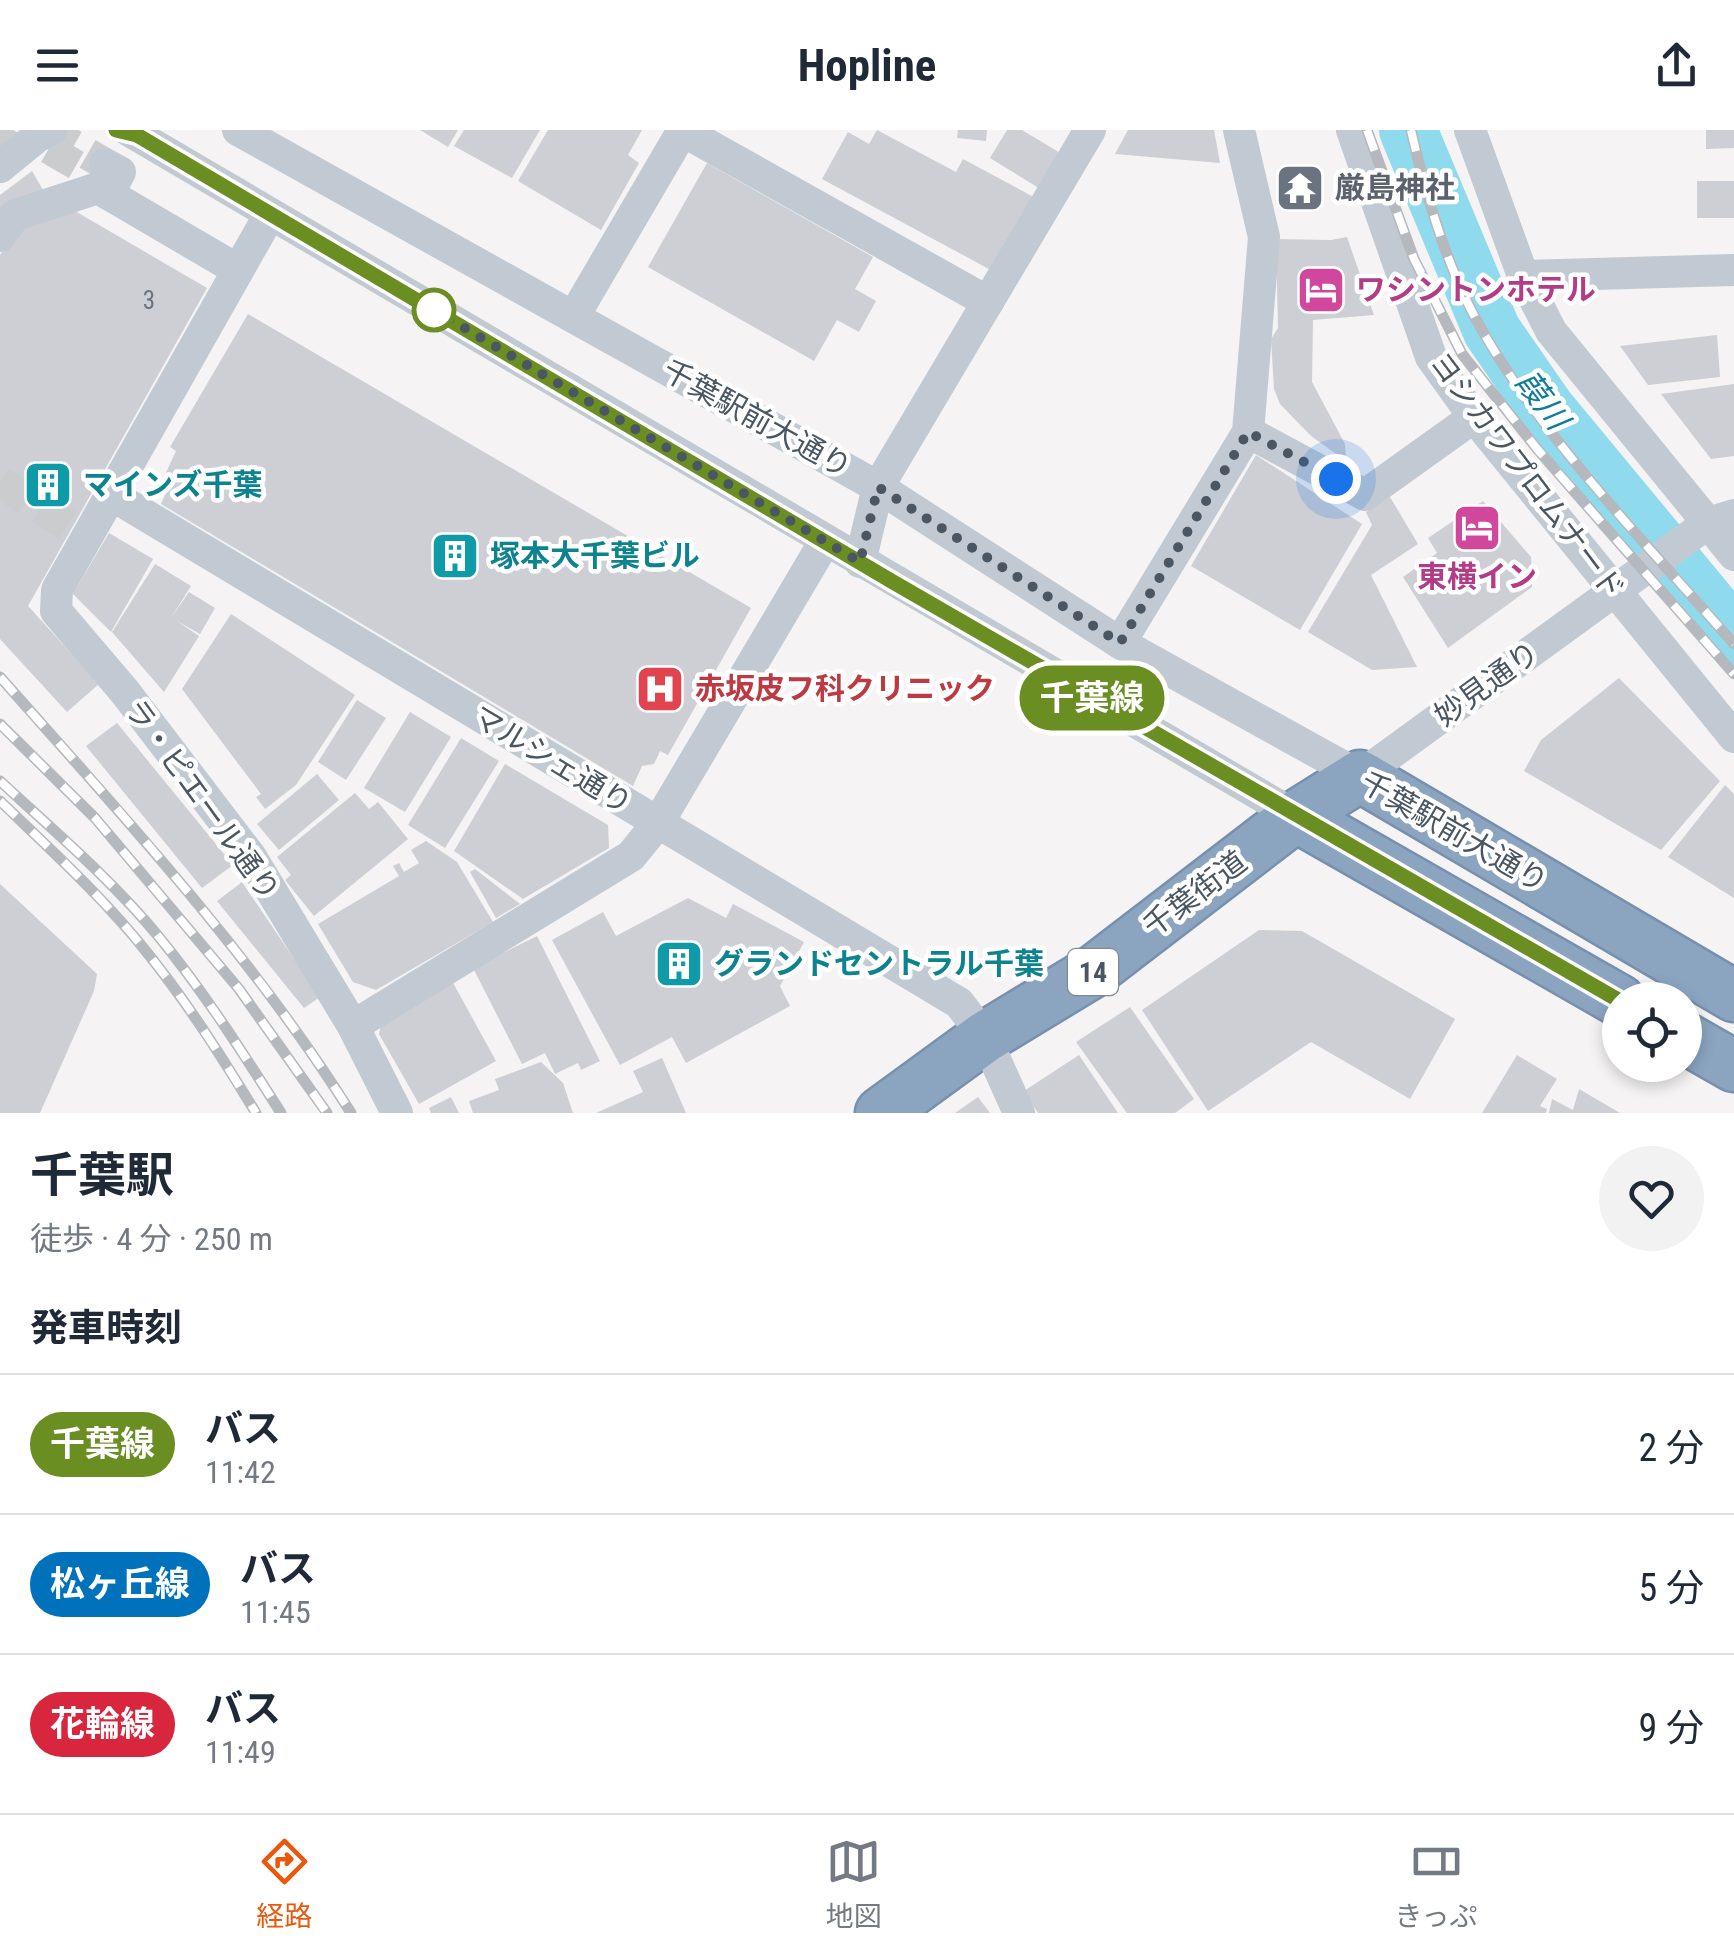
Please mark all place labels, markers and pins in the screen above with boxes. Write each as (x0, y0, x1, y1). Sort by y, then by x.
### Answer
temple icon: 厳島神社 (1274, 162, 1326, 214)
place label: 厳島神社 (1335, 170, 1455, 205)
hotel icon: ワシントンホテル (1295, 264, 1347, 316)
place label: ワシントンホテル (1356, 272, 1596, 307)
unlabelled marker (413, 289, 455, 331)
building icon: マインズ千葉 (22, 459, 74, 511)
place label: マインズ千葉 (83, 467, 262, 502)
hotel icon: 東横イン (1451, 502, 1503, 554)
building icon: 塚本大千葉ビル (429, 530, 481, 582)
place label: 塚本大千葉ビル (490, 538, 700, 573)
place label: 東横イン (1417, 559, 1537, 594)
hospital icon: 赤坂皮フ科クリニック (634, 663, 686, 715)
place label: 赤坂皮フ科クリニック (695, 671, 995, 706)
building icon: グランドセントラル千葉 (653, 938, 705, 990)
place label: グランドセントラル千葉 (714, 946, 1044, 981)

